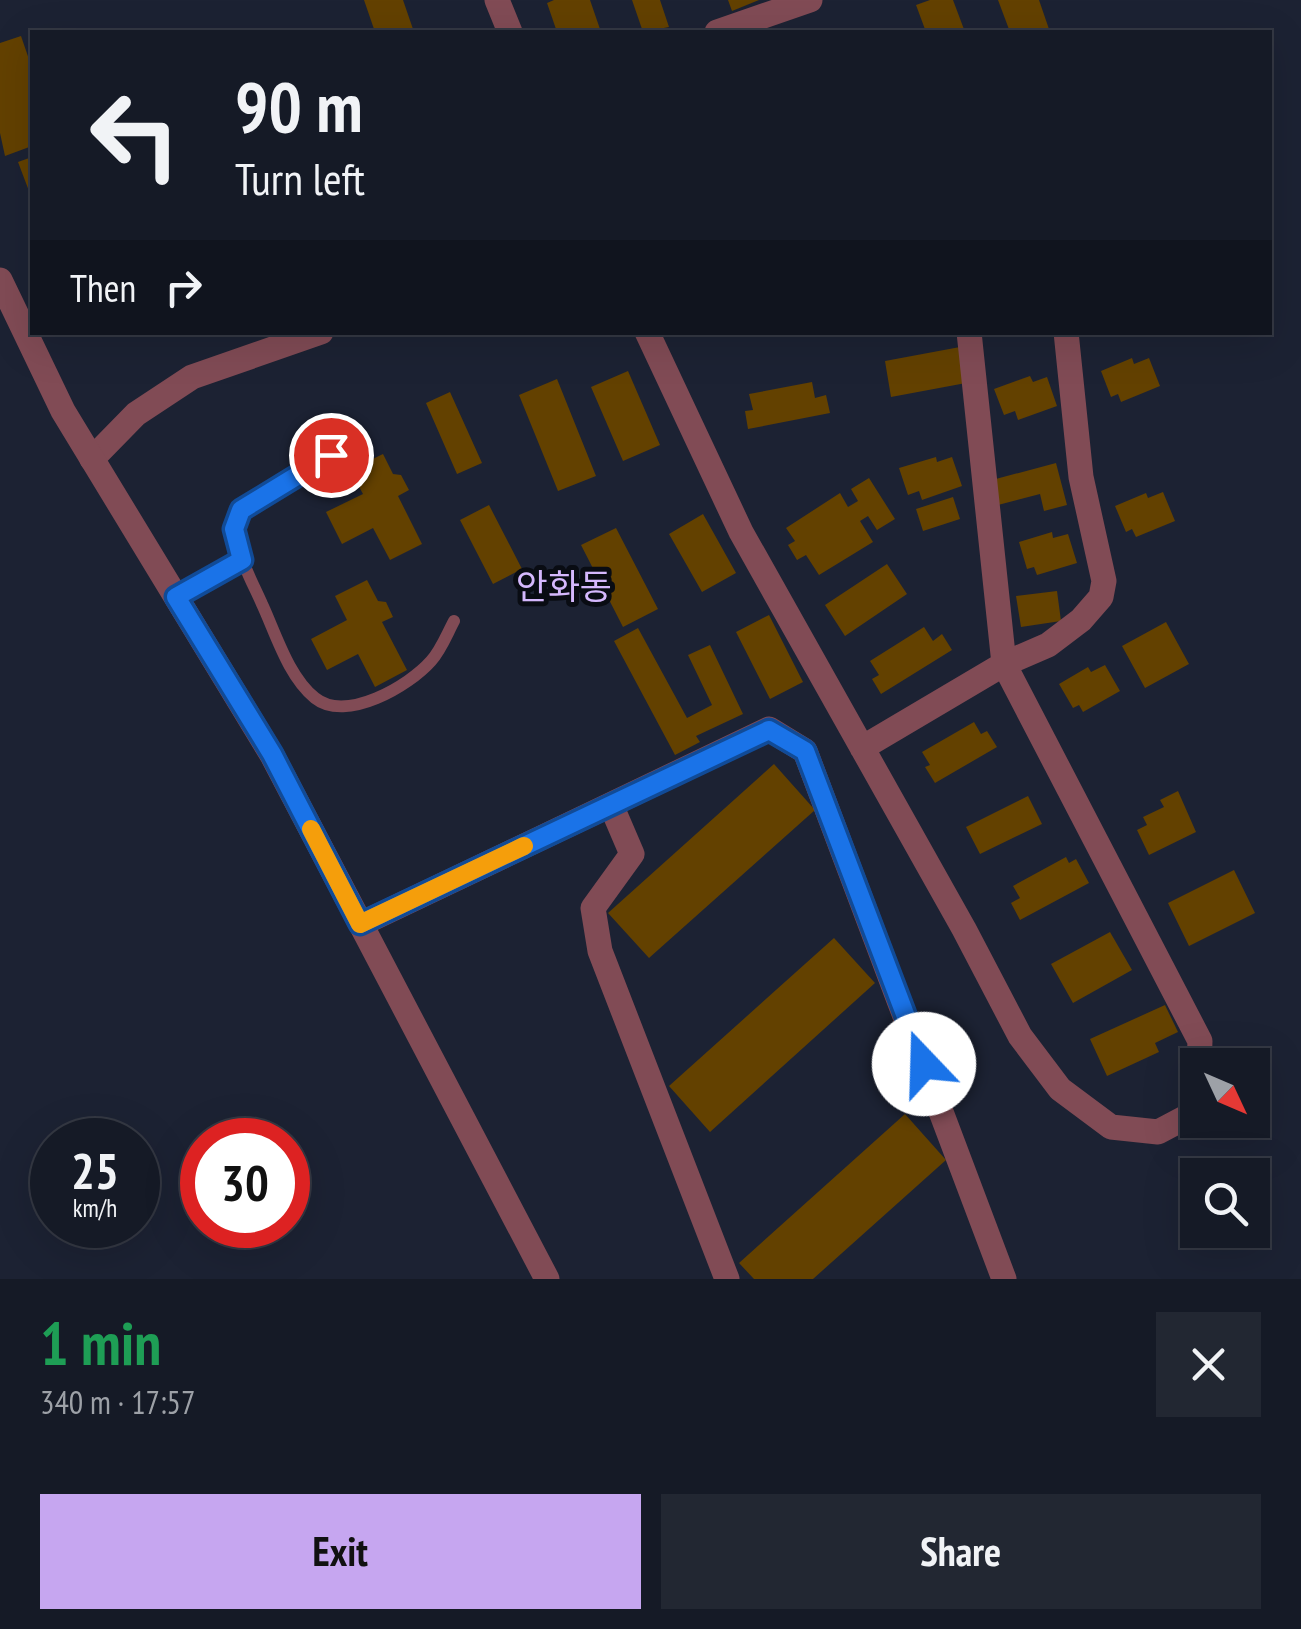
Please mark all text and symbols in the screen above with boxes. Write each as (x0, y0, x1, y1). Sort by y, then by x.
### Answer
text: 90 m (235, 61, 363, 151)
icon: left (70, 70, 200, 200)
text: Turn left (235, 149, 365, 207)
icon: right (156, 260, 211, 315)
text: Then (70, 263, 136, 312)
pin (289, 413, 374, 498)
icon: arrive (304, 428, 359, 483)
district label: 안화동 (516, 563, 612, 609)
position arrow (872, 1012, 976, 1116)
north arrow (1180, 1048, 1270, 1138)
map controls (1180, 1048, 1270, 1248)
speed limit sign: 30 (180, 1118, 310, 1248)
text: 25 (71, 1138, 119, 1203)
button: search (1180, 1158, 1270, 1248)
text: km/h (73, 1192, 117, 1224)
text: 1 min (40, 1304, 161, 1382)
button: close (1156, 1312, 1261, 1417)
text: 340 m · 17:57 (40, 1381, 195, 1423)
button: Exit (40, 1494, 641, 1609)
button: Share (661, 1494, 1261, 1609)

